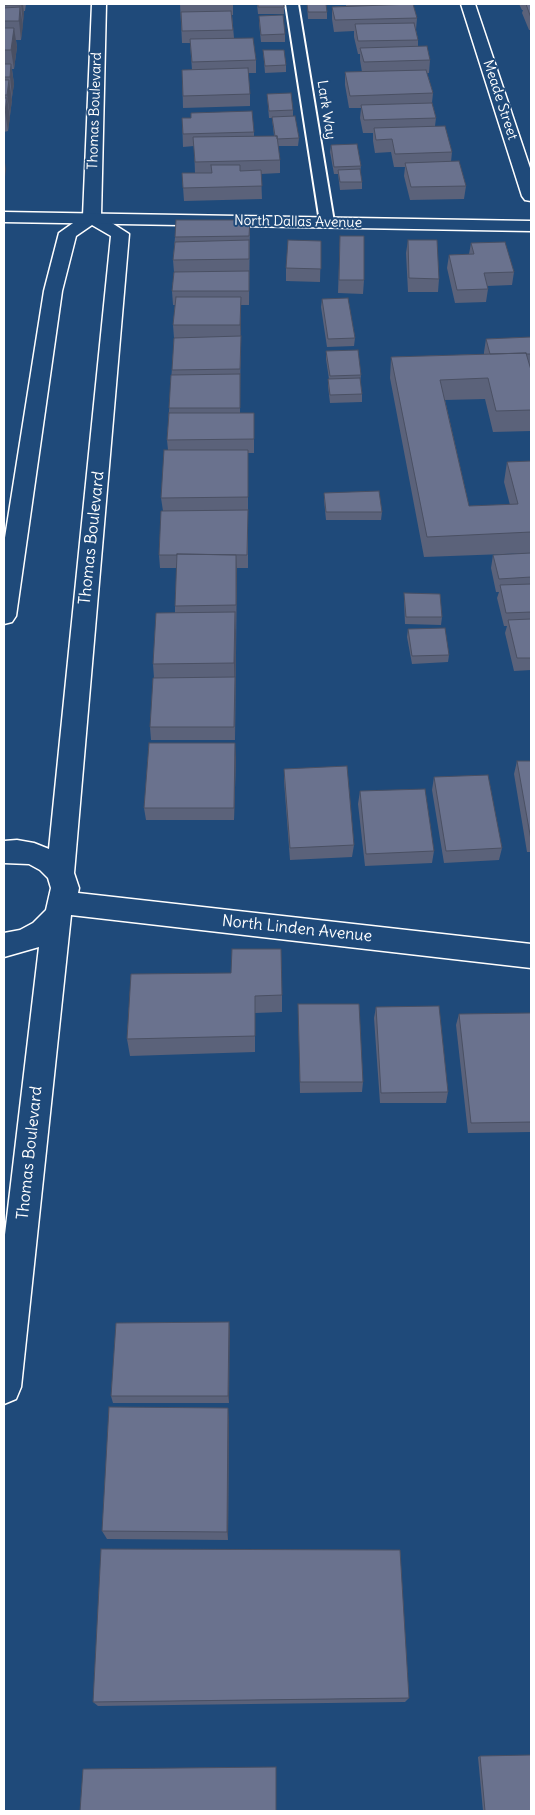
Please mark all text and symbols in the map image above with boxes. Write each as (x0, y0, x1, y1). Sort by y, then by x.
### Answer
street label: Thomas Boulevard (85, 52, 105, 170)
street label: Meade Street (479, 58, 521, 142)
street label: Lark Way (313, 79, 339, 141)
street label: North Dallas Avenue (234, 212, 362, 232)
street label: Thomas Boulevard (75, 470, 109, 606)
street label: North Linden Avenue (221, 912, 373, 946)
street label: Thomas Boulevard (13, 1085, 47, 1221)

